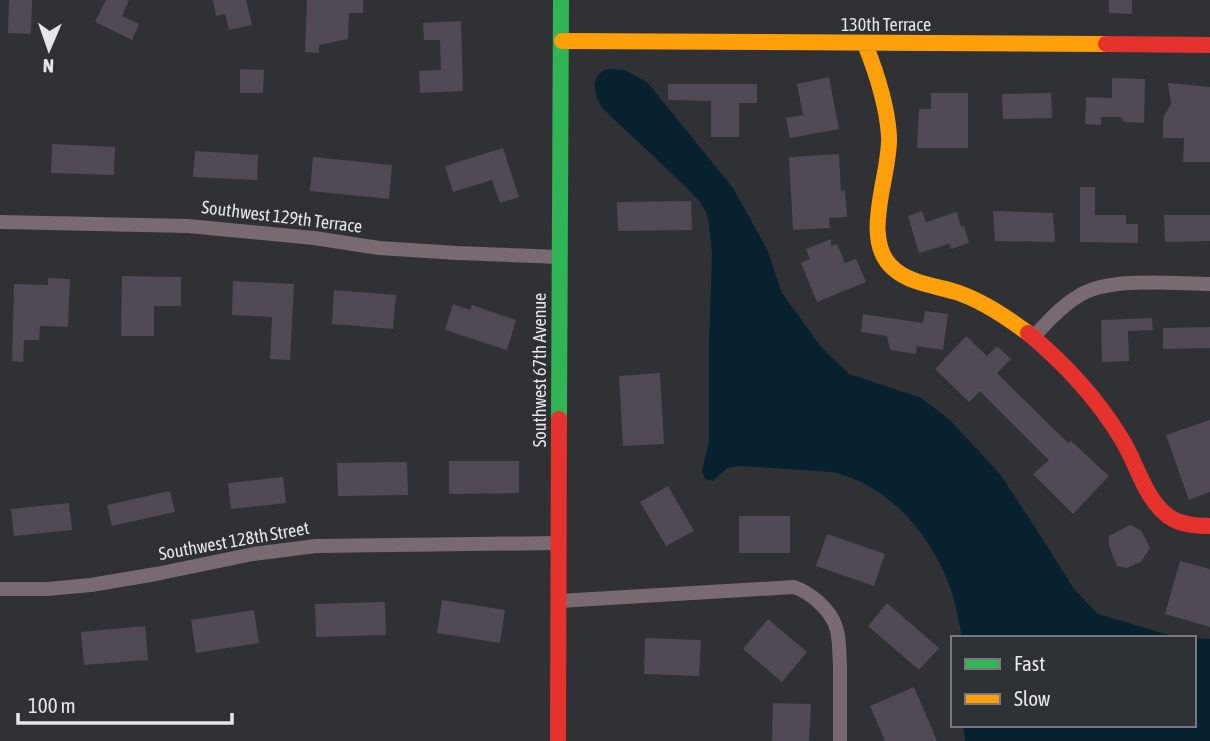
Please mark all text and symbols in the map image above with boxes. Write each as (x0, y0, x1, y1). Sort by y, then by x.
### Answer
north arrow (14, 14, 84, 84)
street label: 130th Terrace (841, 14, 931, 35)
text: N (42, 55, 54, 77)
street label: Southwest 129th Terrace (201, 196, 364, 237)
street label: Southwest 67th Avenue (529, 293, 550, 447)
street label: Southwest 128th Street (157, 517, 311, 564)
legend (951, 636, 1196, 727)
text: Fast (1014, 651, 1045, 675)
scale bar (18, 682, 231, 726)
text: Slow (1014, 686, 1051, 710)
text: 100 m (28, 693, 76, 717)

